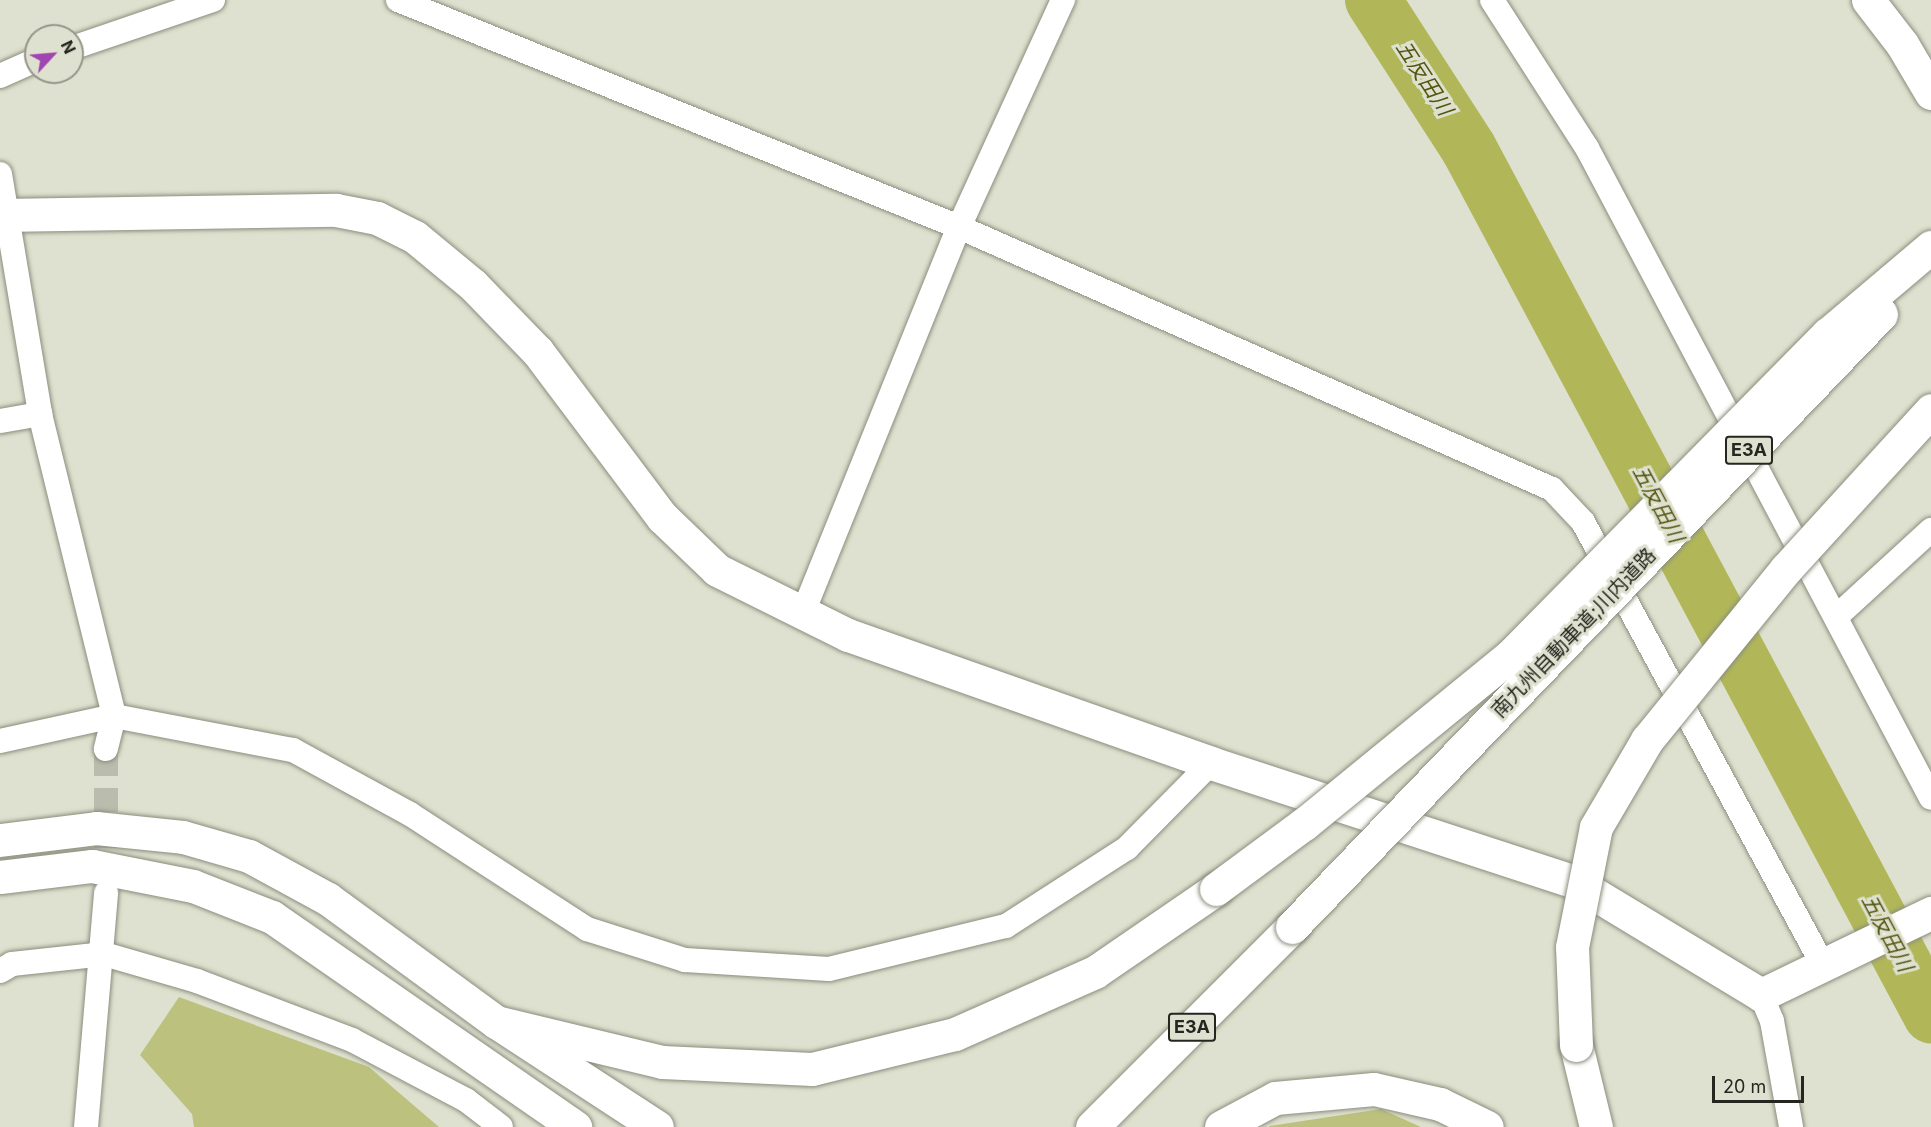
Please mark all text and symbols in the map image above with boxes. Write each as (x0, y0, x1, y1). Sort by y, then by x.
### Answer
north arrow (24, 24, 84, 84)
water label: 五反田川 (1391, 36, 1457, 120)
text: N (57, 37, 80, 57)
road number: E3A (1725, 435, 1773, 465)
water label: 五反田川 (1627, 461, 1689, 547)
street label: 南九州自動車道;川内道路 (1487, 543, 1661, 723)
water label: 五反田川 (1856, 890, 1918, 976)
road number: E3A (1168, 1012, 1216, 1042)
scale bar (1715, 1064, 1806, 1102)
text: 20 m (1723, 1076, 1766, 1097)

